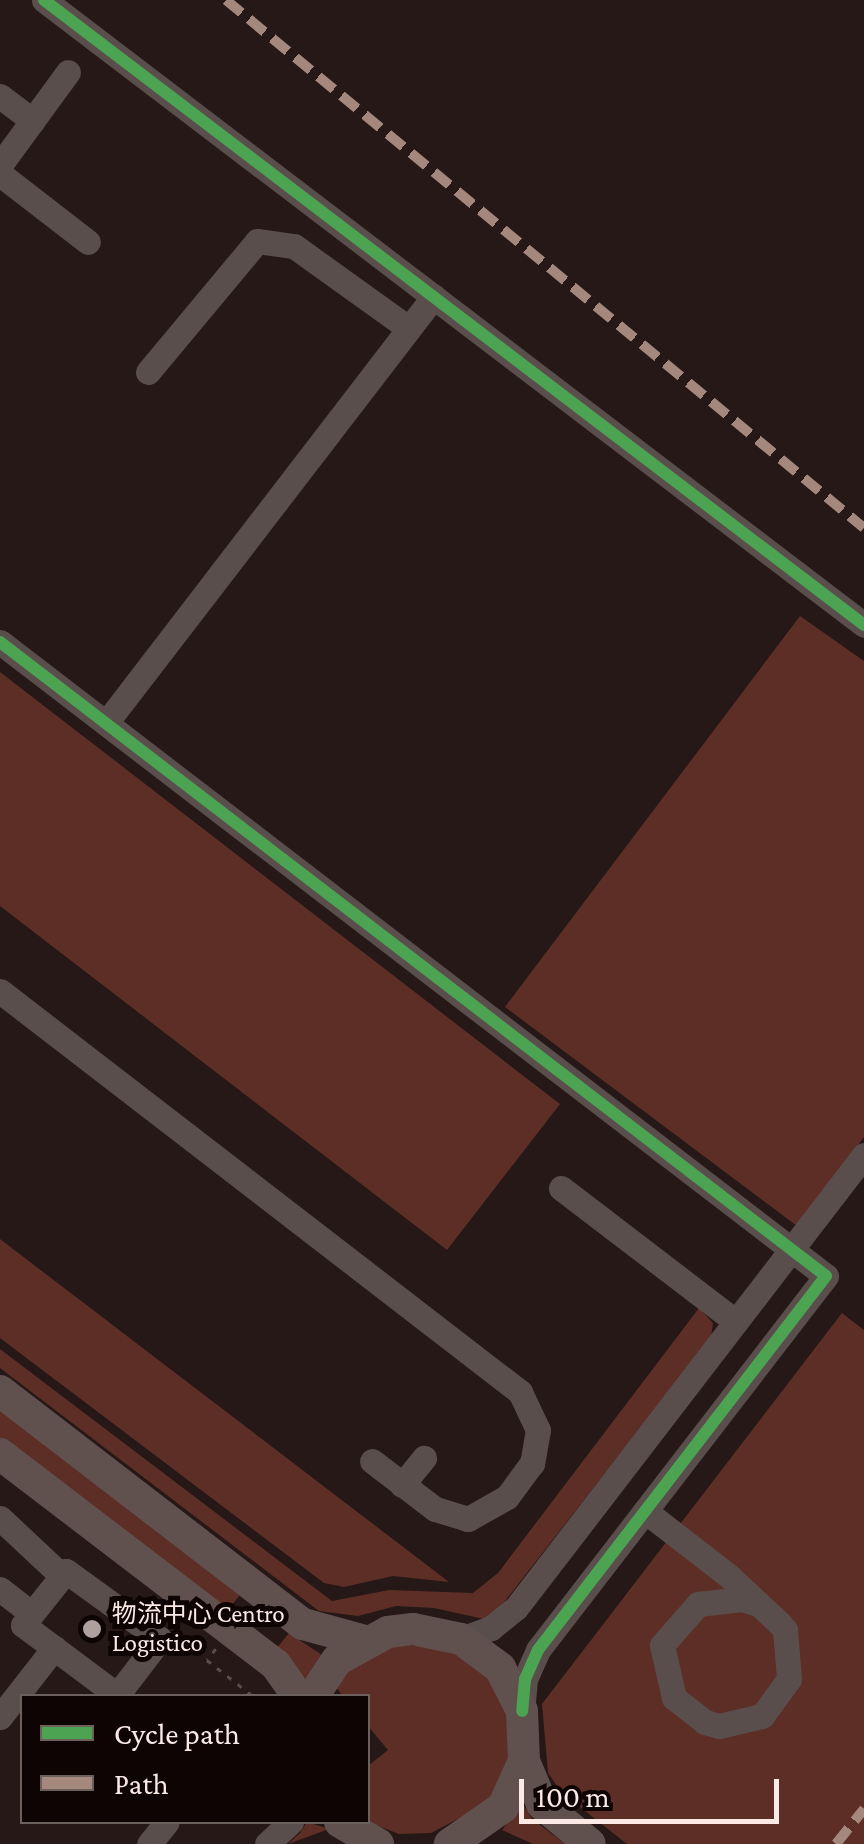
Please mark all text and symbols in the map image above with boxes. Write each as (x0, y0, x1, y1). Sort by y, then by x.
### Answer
place label: 物流中心 Centro Logistico (112, 1600, 285, 1659)
marker: 物流中心 Centro Logistico (81, 1618, 103, 1640)
legend (20, 1694, 370, 1824)
text: Cycle path (114, 1717, 240, 1750)
scale bar (524, 1759, 784, 1821)
text: Path (114, 1767, 169, 1800)
text: 100 m (536, 1780, 610, 1813)

